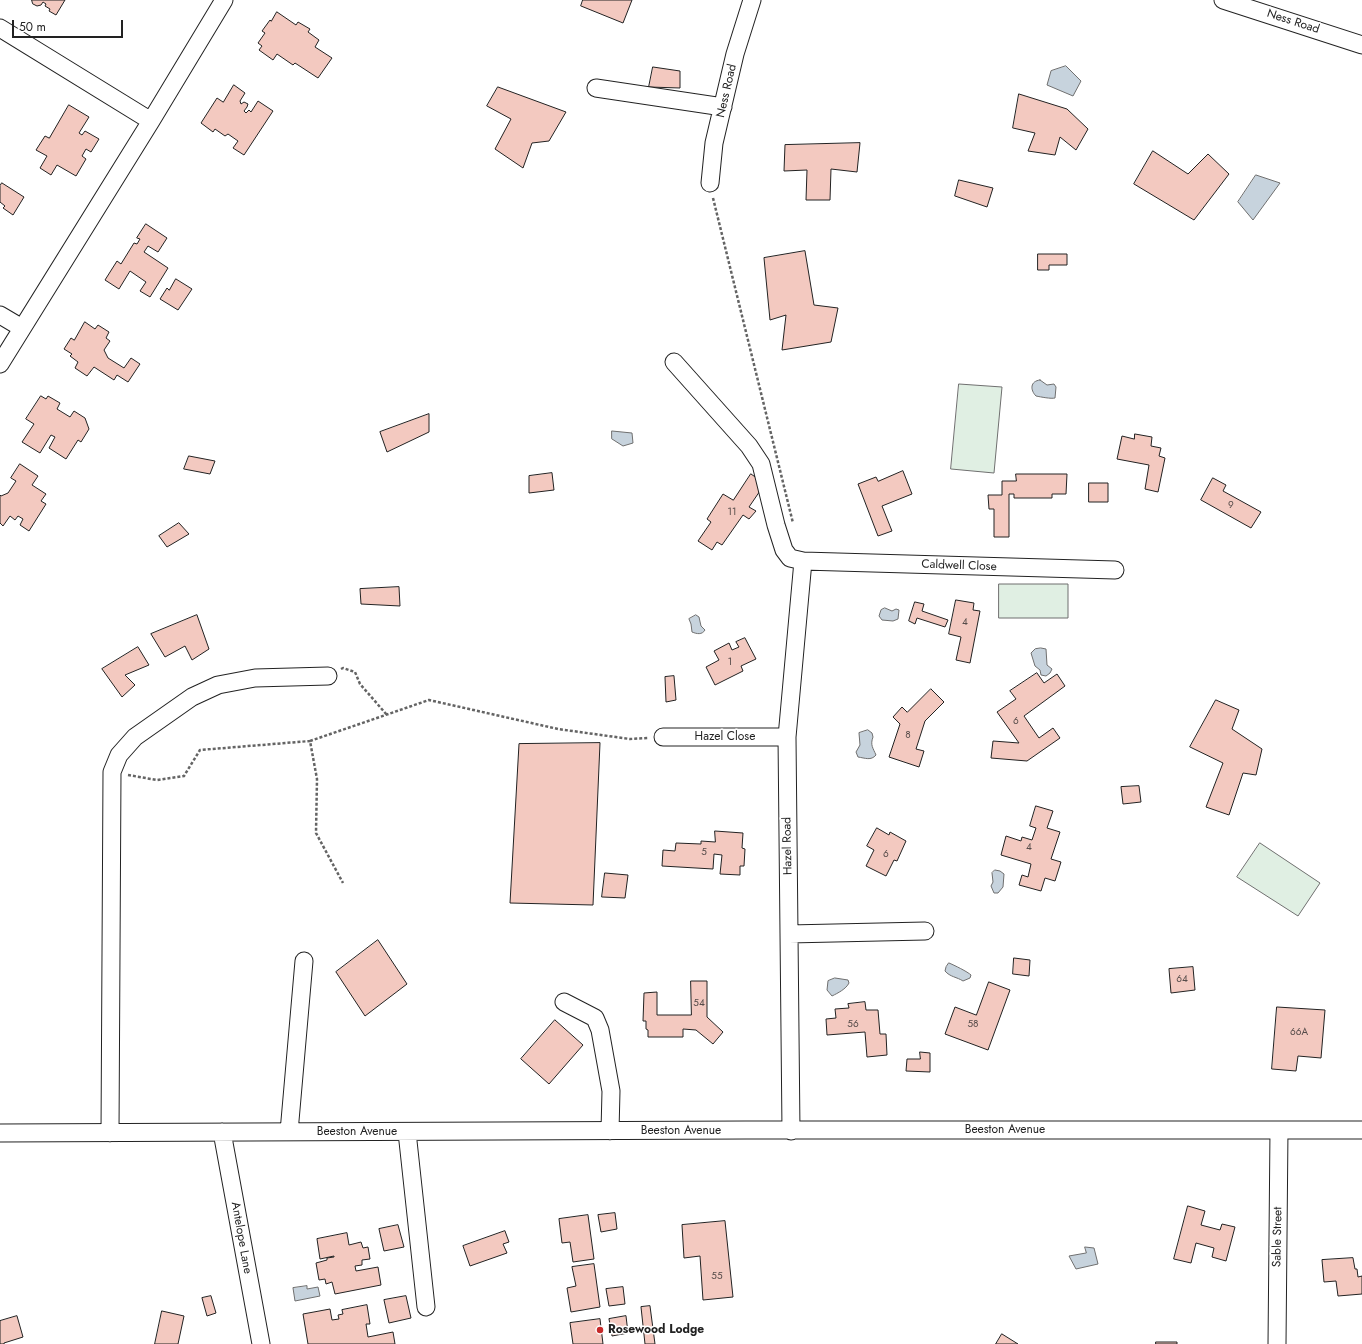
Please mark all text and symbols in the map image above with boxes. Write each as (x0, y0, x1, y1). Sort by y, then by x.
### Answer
street label: Ness Road (1265, 7, 1321, 37)
scale bar (14, 12, 125, 38)
text: 50 m (19, 18, 46, 36)
street label: Ness Road (714, 63, 740, 119)
house number: 9 (1228, 500, 1234, 512)
house number: 11 (728, 507, 736, 519)
street label: Caldwell Close (921, 557, 997, 575)
house number: 4 (962, 617, 968, 629)
house number: 1 (728, 657, 732, 669)
house number: 6 (1013, 716, 1019, 728)
street label: Hazel Close (695, 730, 755, 744)
house number: 8 (905, 730, 911, 742)
street label: Hazel Road (780, 817, 796, 875)
house number: 4 (1026, 842, 1032, 854)
house number: 5 (701, 847, 707, 859)
house number: 6 (883, 849, 889, 861)
house number: 64 (1176, 974, 1188, 986)
house number: 54 (693, 998, 705, 1010)
house number: 56 (847, 1019, 859, 1031)
house number: 58 (967, 1019, 979, 1031)
house number: 66A (1290, 1027, 1308, 1039)
street label: Beeston Avenue (965, 1123, 1045, 1137)
street label: Beeston Avenue (641, 1124, 721, 1138)
street label: Beeston Avenue (317, 1125, 397, 1139)
street label: Antelope Lane (228, 1201, 254, 1275)
street label: Sable Street (1270, 1207, 1286, 1267)
house number: 55 (711, 1271, 723, 1283)
place label: Rosewood Lodge (608, 1323, 704, 1337)
marker: Rosewood Lodge (595, 1325, 605, 1335)

